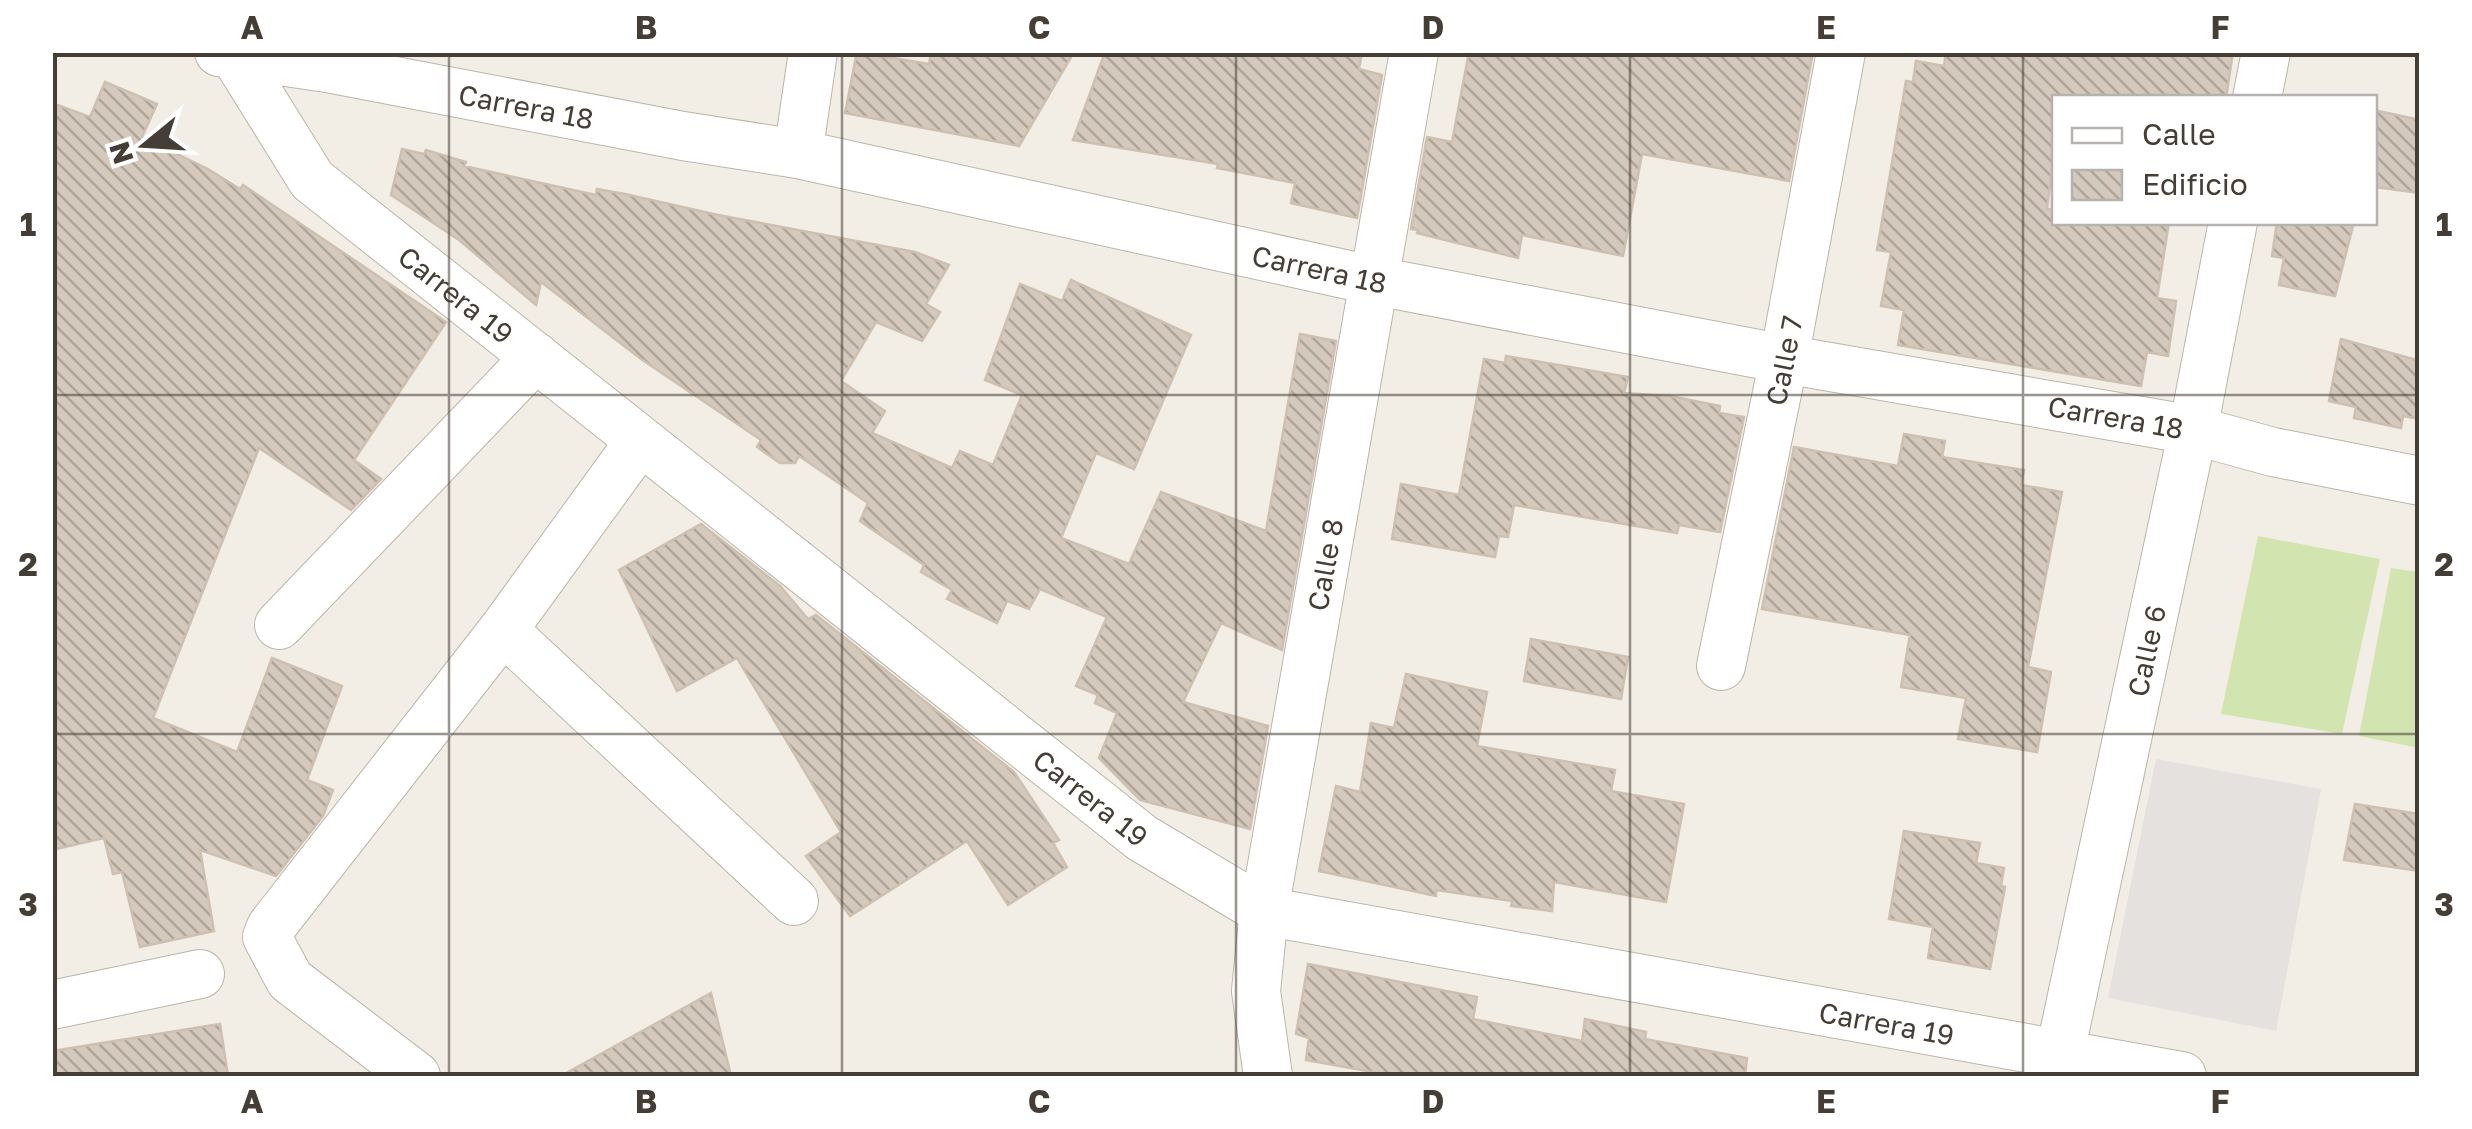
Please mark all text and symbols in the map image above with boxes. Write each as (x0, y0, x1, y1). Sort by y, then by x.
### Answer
text: A (241, 8, 264, 46)
text: B (635, 8, 657, 46)
text: C (1028, 8, 1050, 46)
text: D (1422, 8, 1444, 46)
text: E (1816, 8, 1836, 46)
text: F (2210, 8, 2230, 46)
street label: Carrera 18 (456, 77, 597, 135)
north arrow (95, 95, 195, 195)
legend (2052, 95, 2377, 225)
text: Calle (2142, 116, 2216, 152)
text: N (102, 138, 140, 168)
text: Edificio (2142, 166, 2248, 202)
text: 1 (20, 205, 36, 243)
text: 1 (2436, 205, 2452, 243)
street label: Carrera 18 (1249, 238, 1390, 299)
street label: Carrera 19 (392, 239, 520, 350)
street label: Calle 7 (1758, 313, 1808, 408)
street label: Carrera 18 (2046, 389, 2186, 445)
street label: Calle 8 (1300, 516, 1349, 613)
text: 2 (18, 545, 38, 583)
text: 2 (2434, 545, 2454, 583)
street label: Calle 6 (2120, 602, 2172, 699)
street label: Carrera 19 (1027, 742, 1155, 853)
text: 3 (18, 885, 38, 923)
text: 3 (2434, 885, 2454, 923)
street label: Carrera 19 (1817, 995, 1957, 1051)
text: A (241, 1082, 264, 1120)
text: B (635, 1082, 657, 1120)
text: C (1028, 1082, 1050, 1120)
text: D (1422, 1082, 1444, 1120)
text: E (1816, 1082, 1836, 1120)
text: F (2210, 1082, 2230, 1120)

